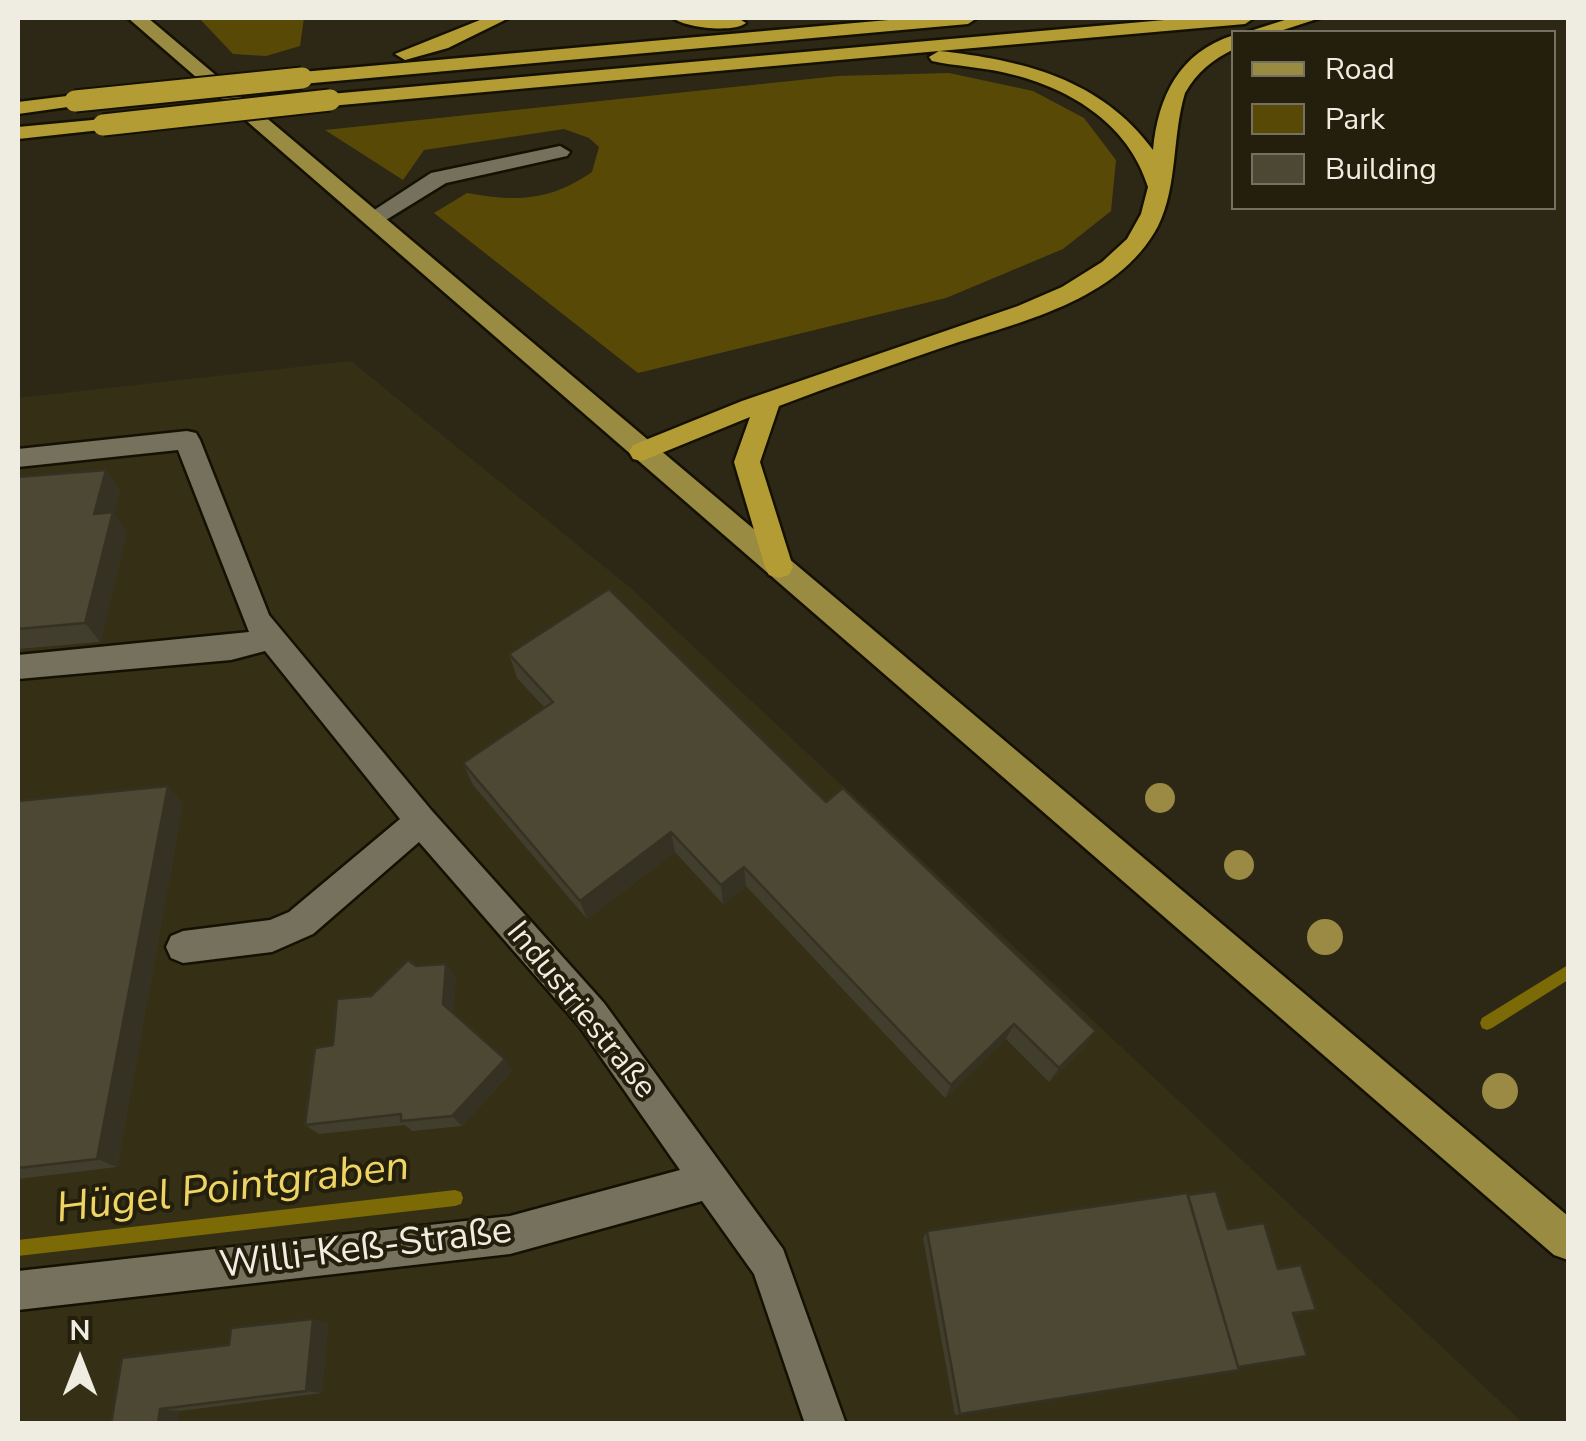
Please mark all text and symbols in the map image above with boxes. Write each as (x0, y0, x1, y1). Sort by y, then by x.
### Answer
legend (1231, 30, 1556, 210)
text: Road (1325, 49, 1395, 90)
text: Park (1325, 99, 1385, 140)
text: Building (1325, 149, 1437, 190)
street label: Industriestraße (497, 915, 663, 1107)
water label: Hügel Pointgraben (54, 1143, 412, 1237)
street label: Willi-Keß-Straße (217, 1209, 515, 1291)
north arrow (30, 1311, 130, 1411)
text: N (70, 1312, 90, 1350)

